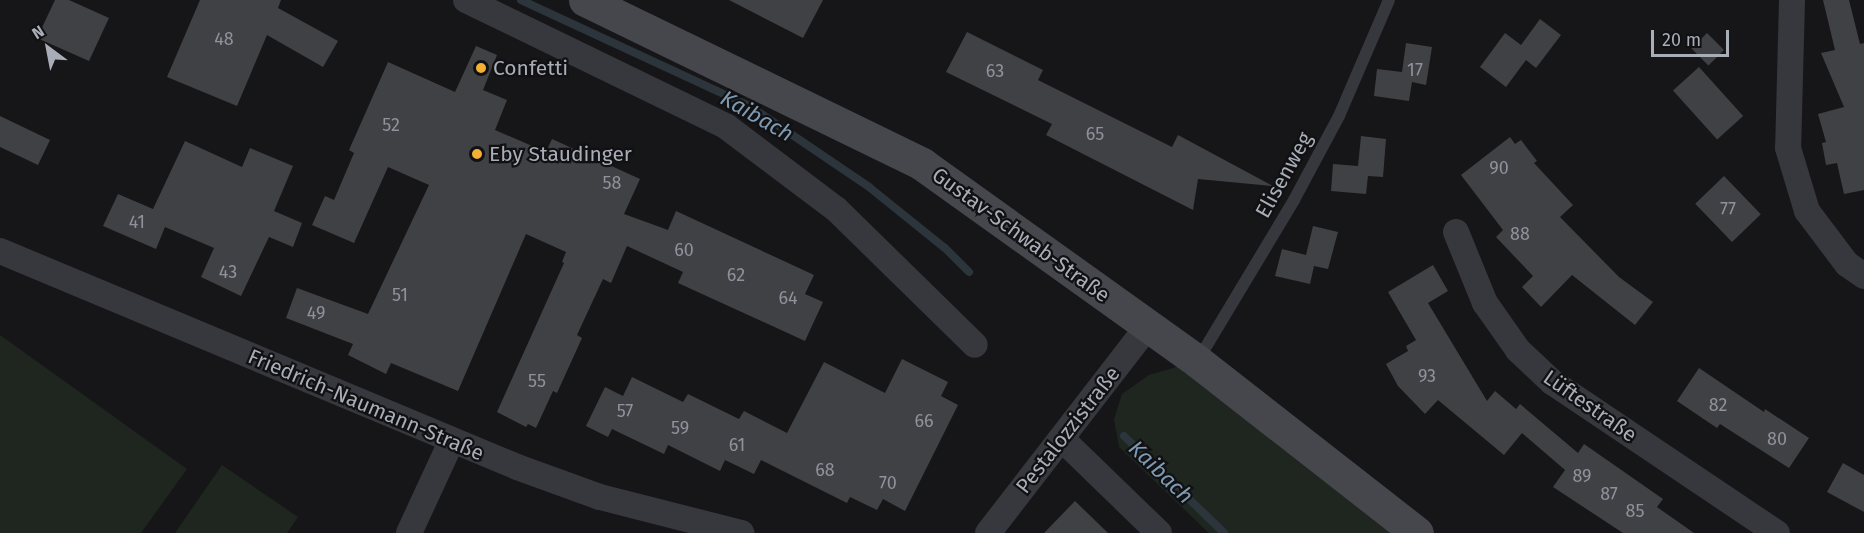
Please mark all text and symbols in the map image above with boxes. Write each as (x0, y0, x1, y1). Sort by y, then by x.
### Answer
north arrow (18, 18, 78, 78)
scale bar (1654, 18, 1732, 56)
text: N (29, 21, 48, 43)
house number: 48 (214, 28, 234, 50)
text: 20 m (1662, 29, 1701, 51)
place label: Confetti (493, 55, 568, 81)
house number: 17 (1407, 59, 1423, 81)
house number: 63 (986, 60, 1004, 82)
marker: Confetti (474, 61, 488, 75)
water label: Kaibach (716, 85, 798, 147)
house number: 52 (382, 114, 400, 136)
house number: 65 (1086, 123, 1104, 145)
street label: Elisenweg (1250, 128, 1318, 222)
place label: Eby Staudinger (489, 141, 632, 167)
marker: Eby Staudinger (470, 147, 484, 161)
house number: 90 (1489, 157, 1509, 179)
street label: Gustav-Schwab-Straße (927, 162, 1115, 308)
house number: 58 (603, 172, 621, 194)
house number: 77 (1720, 198, 1736, 220)
house number: 41 (129, 211, 145, 233)
house number: 88 (1510, 223, 1530, 245)
house number: 60 (674, 239, 694, 261)
house number: 43 (219, 261, 237, 283)
house number: 62 (727, 264, 745, 286)
house number: 51 (392, 284, 408, 306)
house number: 64 (778, 287, 798, 309)
house number: 49 (307, 302, 325, 324)
street label: Friedrich-Naumann-Straße (244, 344, 488, 466)
street label: Pestalozzistraße (1011, 362, 1125, 498)
house number: 93 (1418, 365, 1436, 387)
street label: Lüftestraße (1538, 365, 1642, 447)
house number: 55 (528, 370, 546, 392)
house number: 82 (1709, 394, 1727, 416)
house number: 57 (617, 400, 633, 422)
house number: 66 (914, 410, 934, 432)
house number: 59 (671, 417, 689, 439)
house number: 80 (1767, 428, 1787, 450)
house number: 61 (729, 434, 745, 456)
water label: Kaibach (1123, 435, 1199, 509)
house number: 68 (815, 459, 835, 481)
house number: 89 (1572, 465, 1592, 487)
house number: 70 (879, 472, 897, 494)
house number: 87 (1600, 483, 1618, 505)
house number: 85 (1626, 500, 1644, 522)

